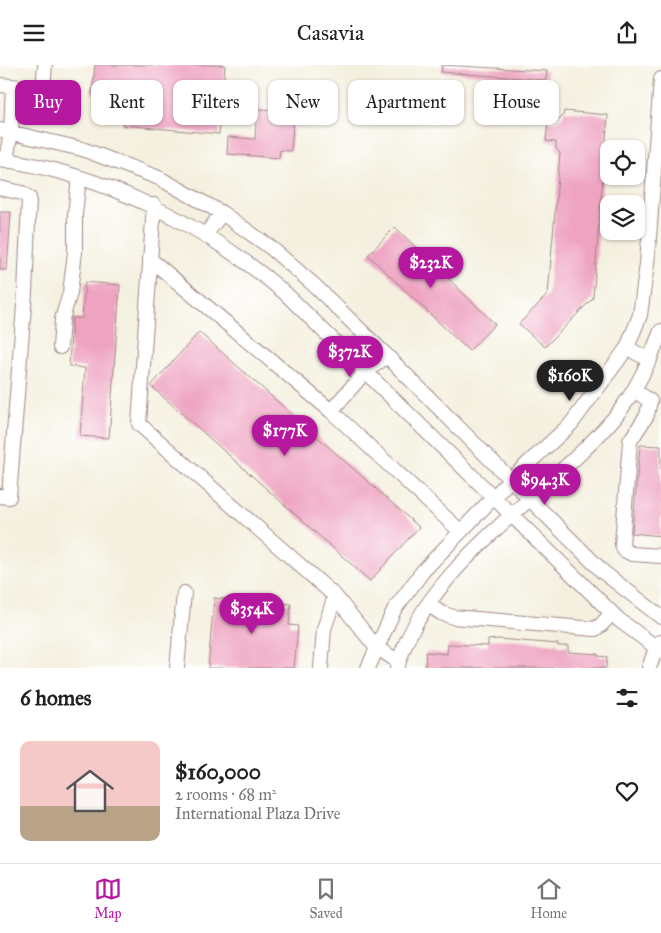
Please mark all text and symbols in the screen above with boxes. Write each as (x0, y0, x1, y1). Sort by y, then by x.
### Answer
icon: menu (20, 19, 48, 47)
text: Casavia (297, 19, 364, 46)
icon: share (613, 19, 641, 47)
chip: Buy (15, 80, 81, 125)
chip: Rent (91, 80, 163, 125)
chip: Filters (173, 80, 258, 125)
chip: New (268, 80, 338, 125)
chip: Apartment (348, 80, 464, 125)
chip: House (474, 80, 559, 125)
map controls (600, 140, 645, 240)
button: locate (600, 140, 645, 185)
button: layers (600, 195, 645, 240)
pin: $232K (396, 247, 466, 289)
text: $232K (409, 253, 453, 272)
pin: $372K (315, 335, 385, 378)
text: $372K (328, 342, 372, 361)
pin: $160K (535, 359, 605, 402)
text: $160K (548, 366, 592, 385)
pin: $177K (250, 415, 320, 457)
text: $177K (263, 421, 307, 440)
pin: $94.3K (504, 463, 586, 506)
text: $94.3K (521, 470, 569, 489)
pin: $354K (217, 593, 287, 635)
text: $354K (230, 599, 274, 618)
icon: filters (613, 684, 641, 712)
text: 6 homes (20, 685, 92, 711)
text: $160,000 (175, 759, 261, 785)
icon: home (60, 761, 120, 821)
icon: heart (613, 777, 641, 805)
text: 2 rooms · 68 m² (175, 785, 276, 804)
text: International Plaza Drive (175, 804, 340, 823)
tab: Map (94, 875, 122, 922)
tab: Saved (310, 875, 343, 922)
tab: Home (531, 875, 567, 922)

